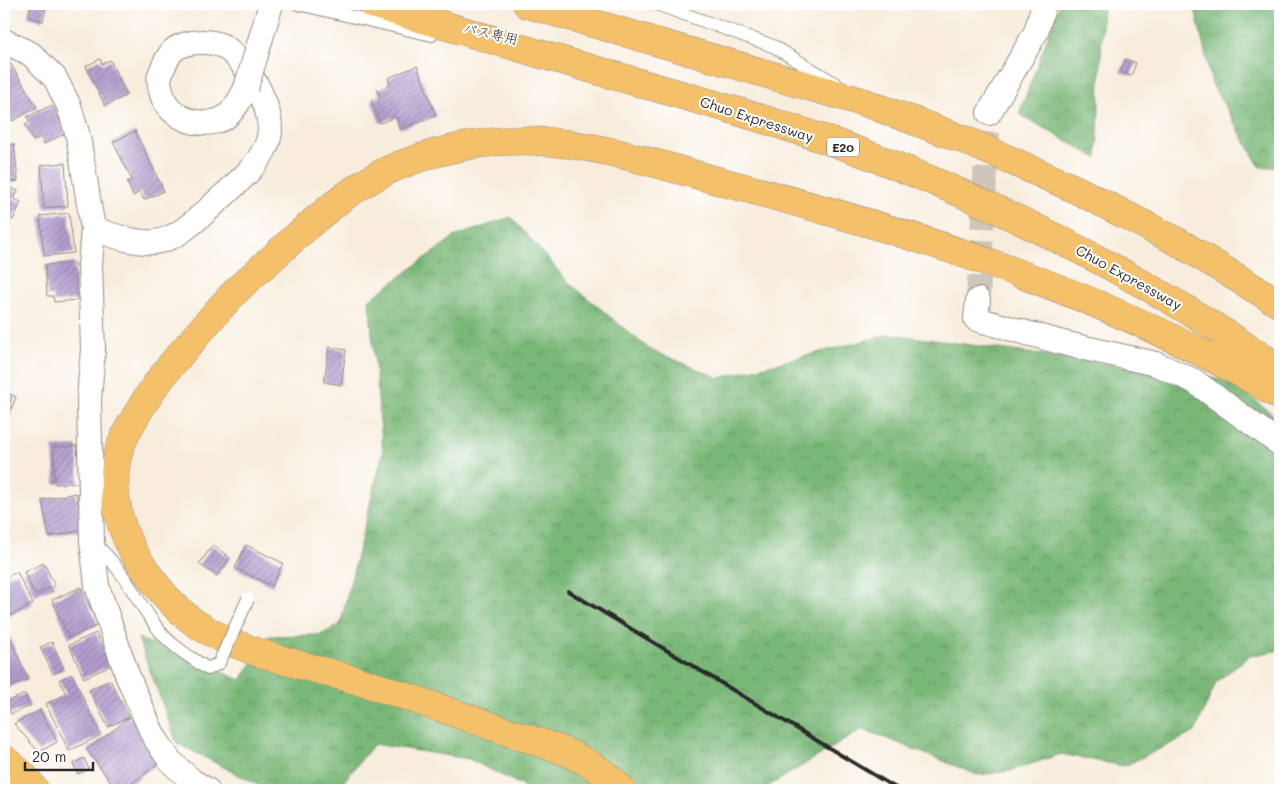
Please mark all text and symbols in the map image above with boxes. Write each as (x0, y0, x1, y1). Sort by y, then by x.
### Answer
street label: バス専用 (462, 17, 520, 49)
street label: Chuo Expressway (698, 92, 816, 146)
road number: E20 (827, 138, 859, 156)
street label: Chuo Expressway (1073, 240, 1185, 314)
scale bar (25, 739, 92, 771)
text: 20 m (32, 746, 66, 766)

